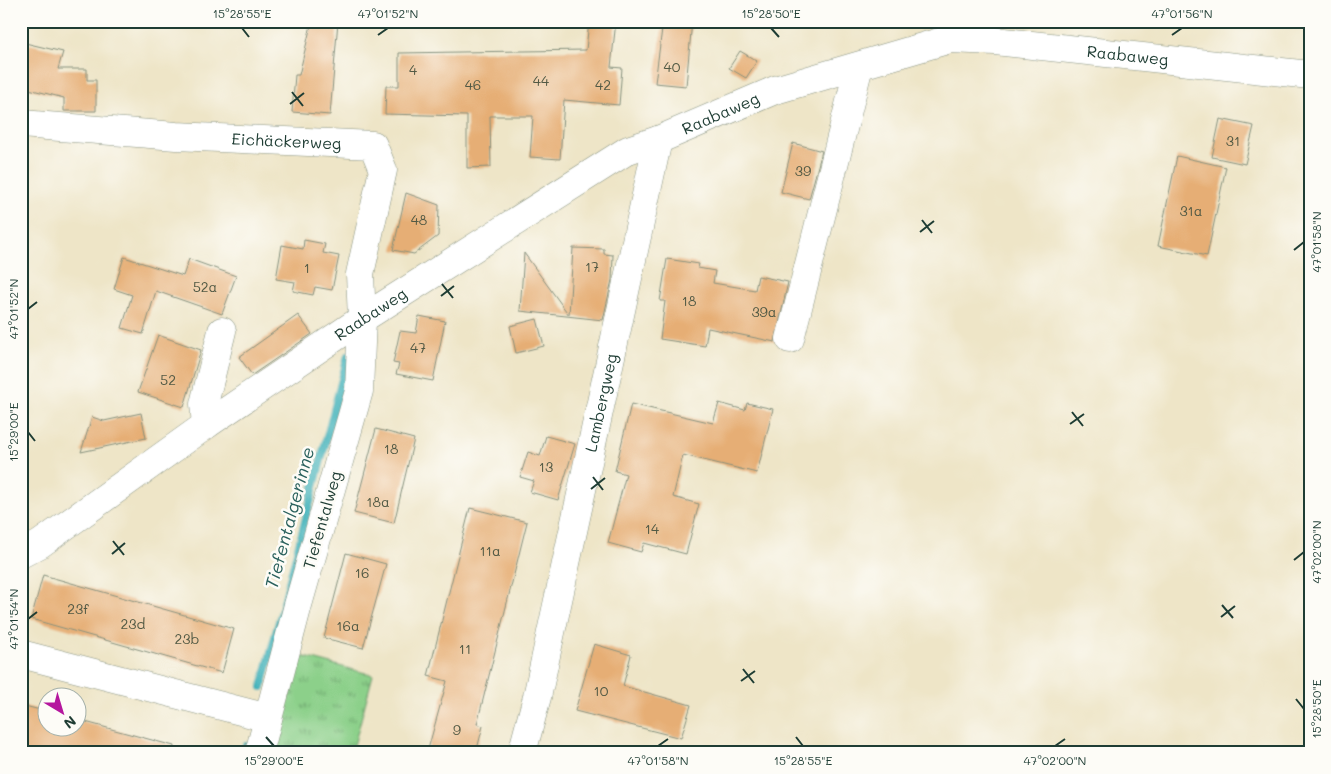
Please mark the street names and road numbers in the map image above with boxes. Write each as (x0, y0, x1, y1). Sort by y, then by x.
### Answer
street label: Raabaweg (1086, 40, 1170, 70)
street label: Raabaweg (678, 87, 762, 139)
street label: Eichäckerweg (231, 128, 342, 154)
street label: Raabaweg (330, 283, 410, 345)
street label: Lambergweg (580, 352, 621, 454)
street label: Tiefentalweg (297, 468, 346, 571)

